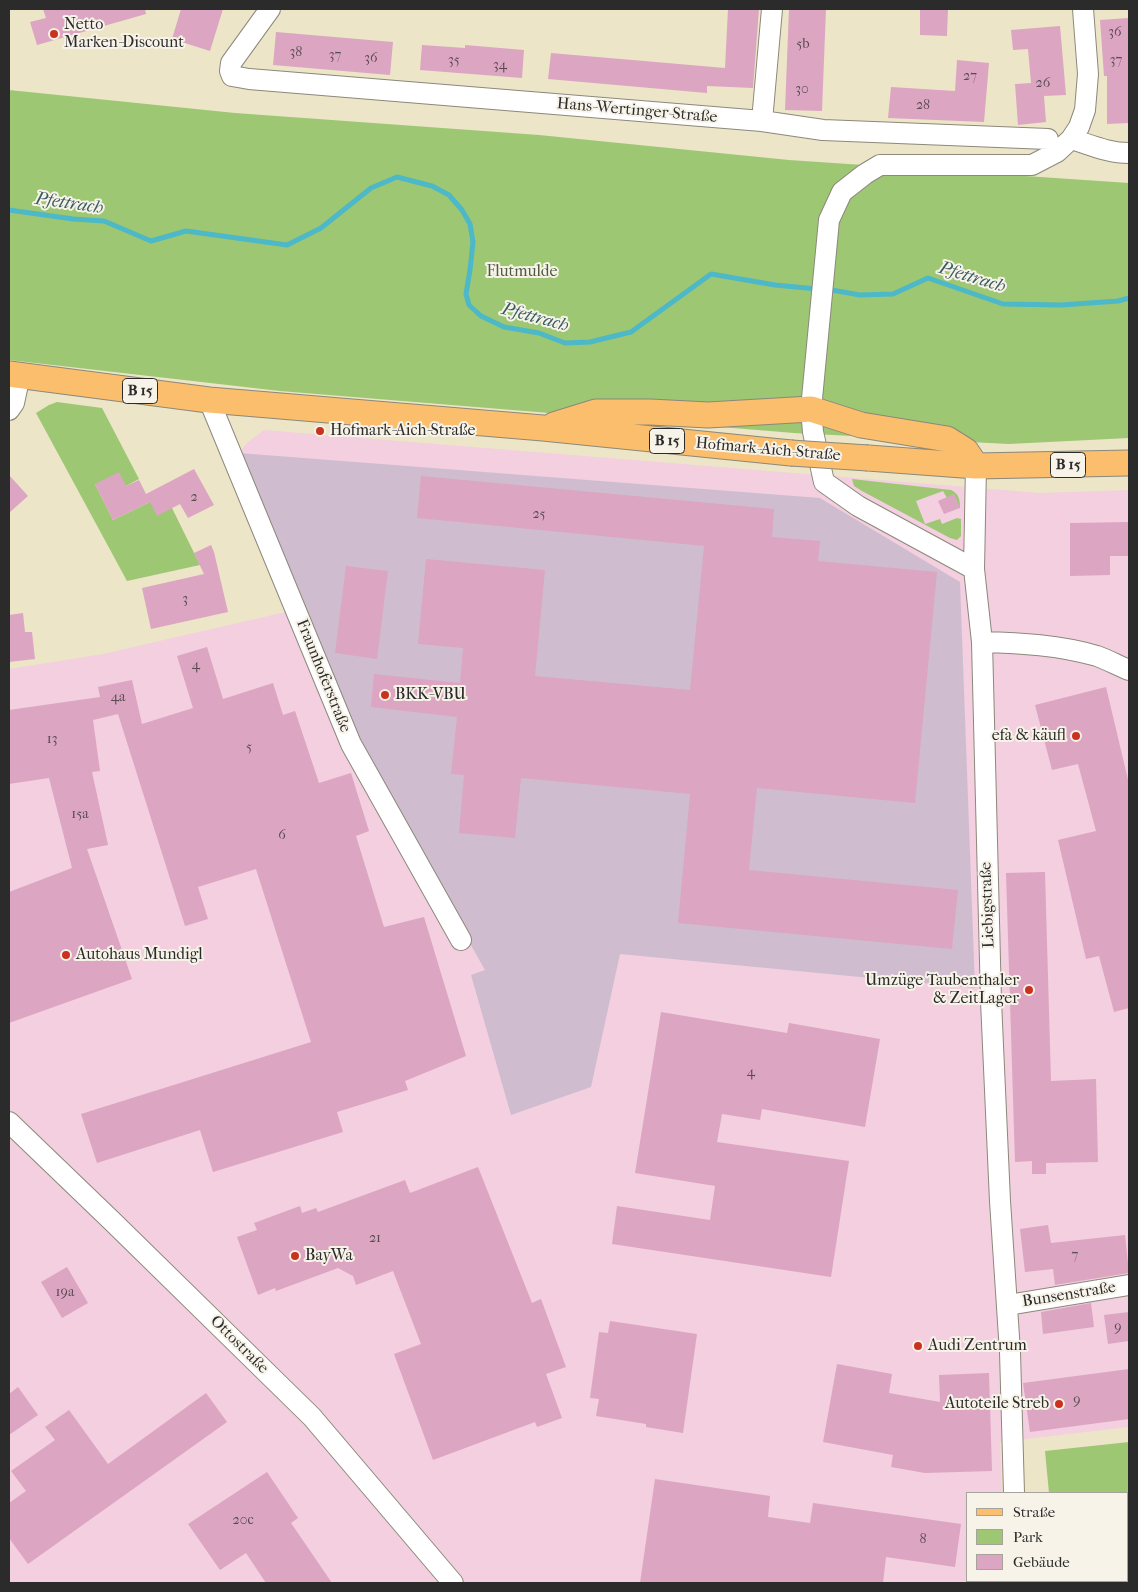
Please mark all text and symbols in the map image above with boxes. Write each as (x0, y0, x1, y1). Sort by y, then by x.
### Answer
place label: Netto Marken-Discount (64, 15, 184, 53)
house number: 36 (1108, 25, 1122, 41)
marker: Netto Marken-Discount (48, 28, 60, 40)
house number: 5b (796, 37, 810, 53)
house number: 38 (290, 45, 302, 61)
house number: 37 (329, 48, 341, 64)
house number: 36 (364, 51, 378, 67)
house number: 35 (448, 53, 460, 69)
house number: 37 (1110, 53, 1122, 69)
house number: 34 (493, 58, 507, 74)
house number: 27 (963, 69, 977, 85)
house number: 26 (1036, 76, 1050, 92)
house number: 30 (795, 82, 809, 98)
street label: Hans-Wertinger-Straße (556, 94, 718, 128)
house number: 28 (916, 98, 930, 114)
water label: Pfettrach (34, 189, 104, 219)
water label: Pfettrach (936, 258, 1008, 298)
park label: Flutmulde (487, 262, 557, 282)
water label: Pfettrach (499, 299, 571, 337)
road number: B 15 (122, 378, 158, 404)
place label: Hofmark-Aich-Straße (330, 421, 475, 441)
marker: Hofmark-Aich-Straße (314, 425, 326, 437)
road number: B 15 (650, 428, 684, 454)
street label: Hofmark-Aich-Straße (695, 434, 841, 466)
road number: B 15 (1050, 452, 1086, 478)
house number: 2 (190, 490, 198, 506)
house number: 25 (532, 507, 546, 523)
house number: 3 (182, 592, 188, 608)
street label: Fraunhoferstraße (292, 617, 354, 735)
house number: 4 (192, 658, 200, 674)
place label: BKK-VBU (395, 685, 466, 705)
marker: BKK-VBU (379, 689, 391, 701)
house number: 4a (111, 690, 125, 706)
place label: efa & käufl (992, 726, 1066, 746)
marker: efa & käufl (1070, 730, 1082, 742)
house number: 13 (47, 732, 57, 748)
house number: 5 (246, 740, 252, 756)
house number: 15a (71, 807, 89, 823)
house number: 6 (278, 828, 286, 844)
street label: Liebigstraße (977, 862, 999, 948)
place label: Autohaus Mundigl (76, 945, 203, 965)
marker: Autohaus Mundigl (60, 949, 72, 961)
place label: Umzüge Taubenthaler & ZeitLager (865, 971, 1019, 1009)
marker: Umzüge Taubenthaler & ZeitLager (1023, 984, 1035, 996)
house number: 4 (747, 1065, 755, 1081)
house number: 21 (369, 1231, 381, 1247)
place label: BayWa (305, 1246, 353, 1266)
house number: 7 (1072, 1248, 1078, 1264)
marker: BayWa (289, 1250, 301, 1262)
street label: Bunsenstraße (1021, 1278, 1117, 1312)
house number: 19a (56, 1285, 74, 1301)
street label: Ottostraße (206, 1312, 272, 1378)
house number: 9 (1114, 1320, 1122, 1336)
place label: Audi Zentrum (928, 1336, 1027, 1356)
marker: Audi Zentrum (912, 1340, 924, 1352)
house number: 9 (1073, 1393, 1081, 1409)
place label: Autoteile Streb (945, 1394, 1049, 1414)
marker: Autoteile Streb (1053, 1398, 1065, 1410)
legend (966, 1492, 1128, 1582)
text: Straße (1013, 1503, 1055, 1521)
house number: 20c (232, 1513, 254, 1529)
text: Park (1013, 1528, 1043, 1546)
house number: 8 (919, 1532, 927, 1548)
text: Gebäude (1013, 1553, 1070, 1571)

